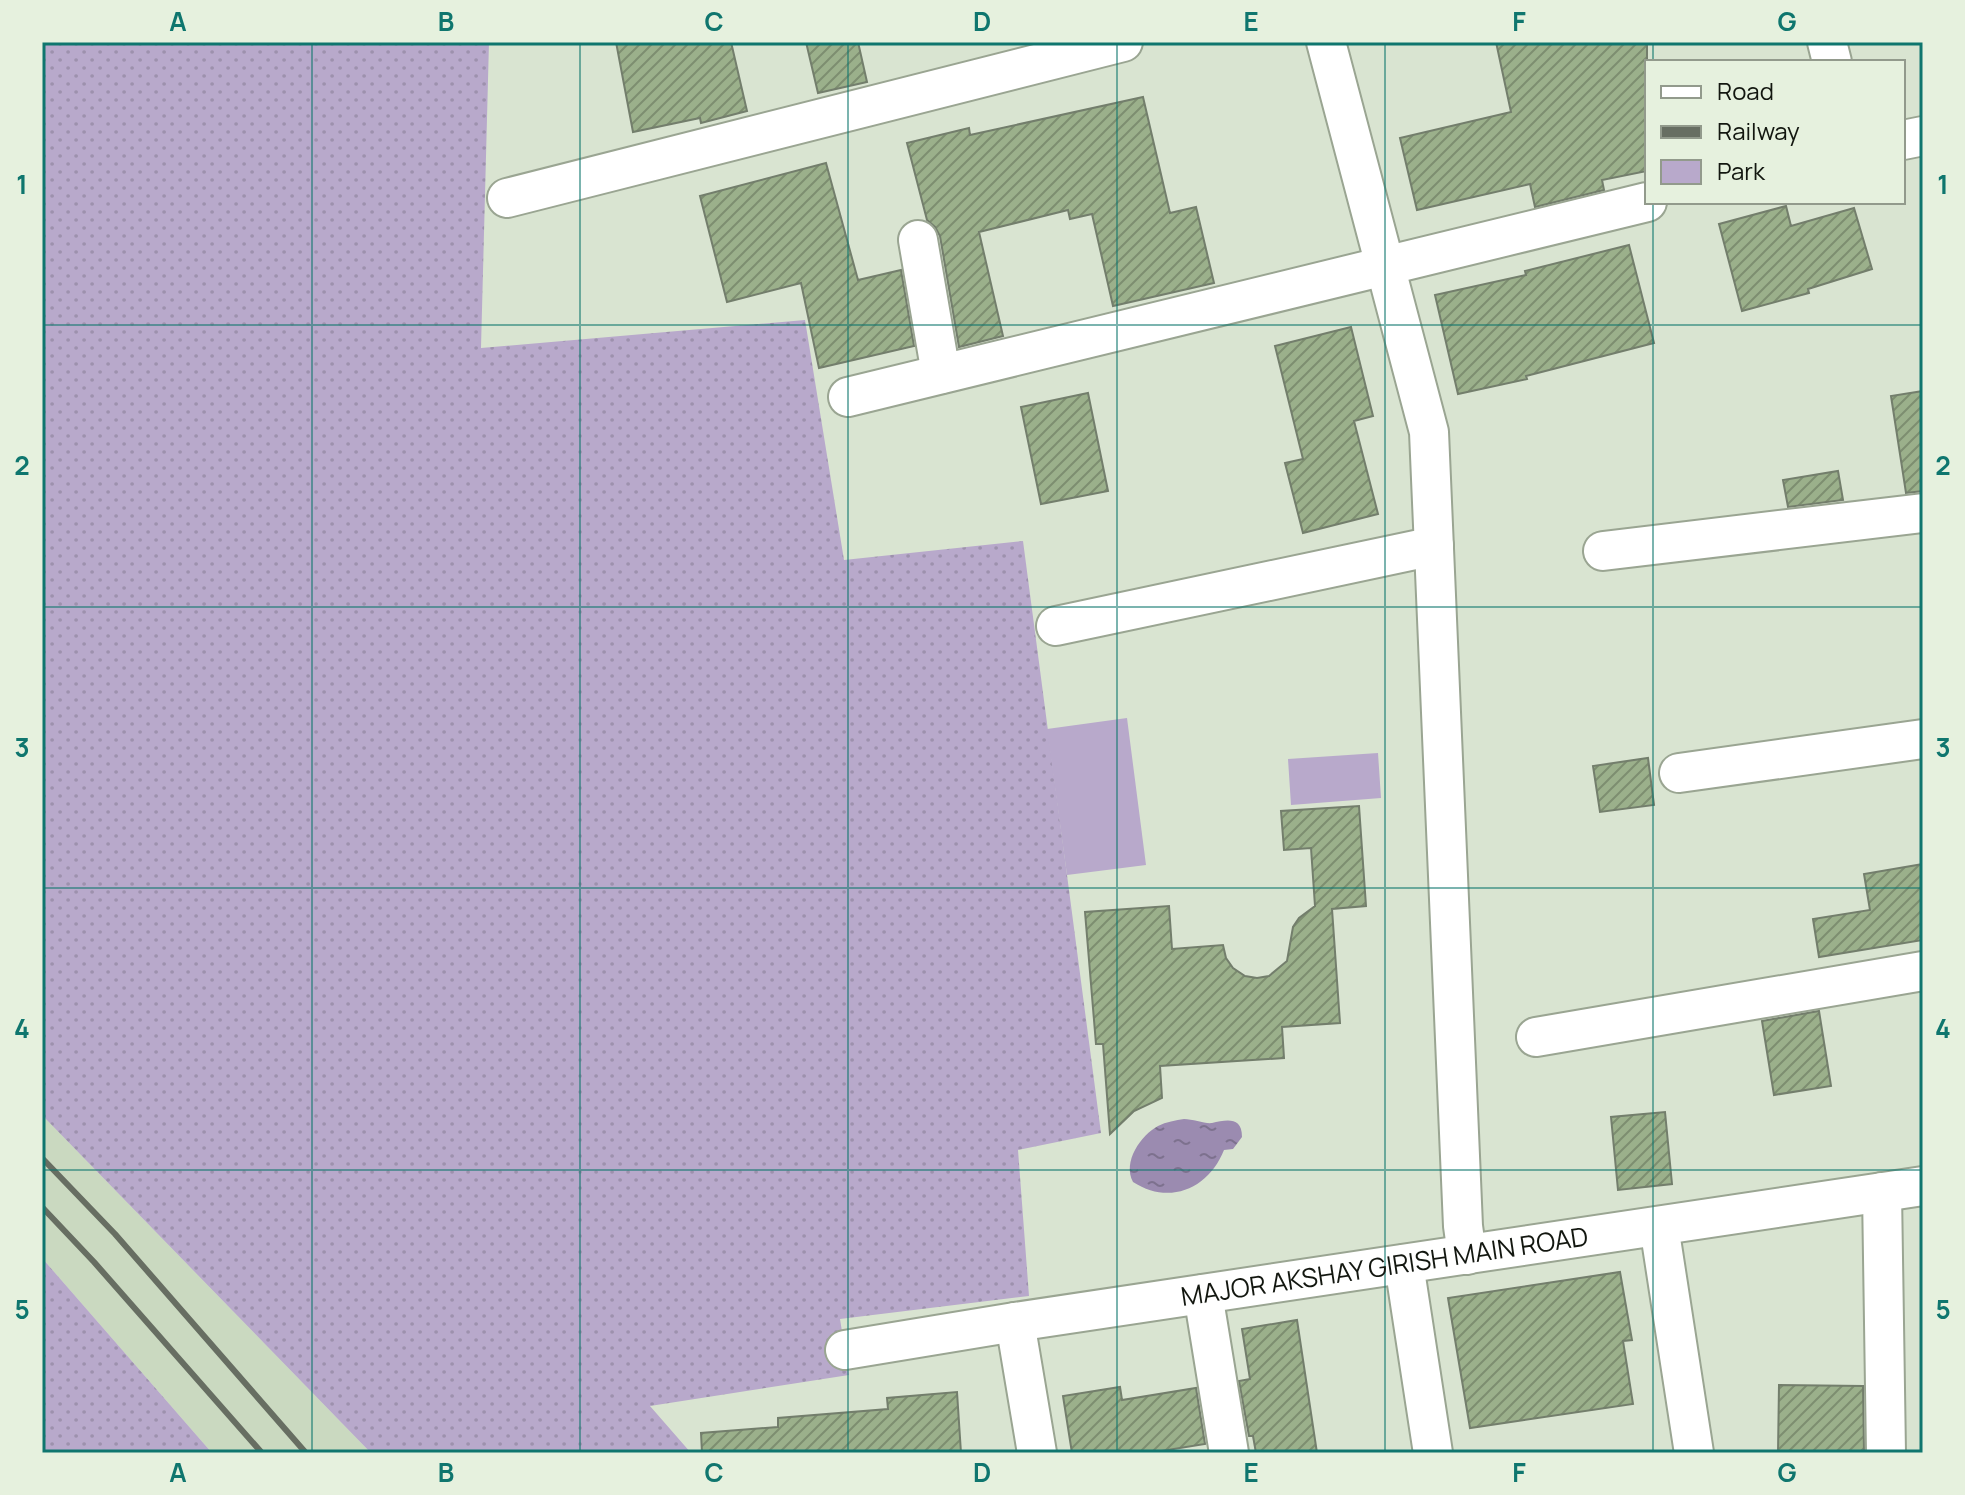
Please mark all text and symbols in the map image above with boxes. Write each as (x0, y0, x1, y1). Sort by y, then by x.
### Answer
text: A (169, 3, 187, 39)
text: B (438, 3, 454, 39)
text: C (704, 3, 724, 39)
text: D (973, 3, 991, 39)
text: E (1243, 3, 1259, 39)
text: F (1512, 3, 1526, 39)
text: G (1777, 3, 1797, 39)
legend (1645, 60, 1905, 204)
text: Road (1717, 74, 1774, 107)
text: Railway (1717, 114, 1800, 147)
text: Park (1717, 154, 1766, 187)
text: 1 (16, 166, 28, 202)
text: 1 (1937, 166, 1949, 202)
text: 2 (14, 447, 30, 483)
text: 2 (1935, 447, 1951, 483)
text: 3 (14, 729, 30, 765)
text: 3 (1935, 729, 1951, 765)
text: 4 (14, 1010, 30, 1046)
text: 4 (1935, 1010, 1951, 1046)
street label: MAJOR AKSHAY GIRISH MAIN ROAD (1178, 1217, 1591, 1314)
text: 5 (14, 1291, 30, 1327)
text: 5 (1935, 1291, 1951, 1327)
text: A (169, 1454, 187, 1490)
text: B (438, 1454, 454, 1490)
text: C (704, 1454, 724, 1490)
text: D (973, 1454, 991, 1490)
text: E (1243, 1454, 1259, 1490)
text: F (1512, 1454, 1526, 1490)
text: G (1777, 1454, 1797, 1490)

